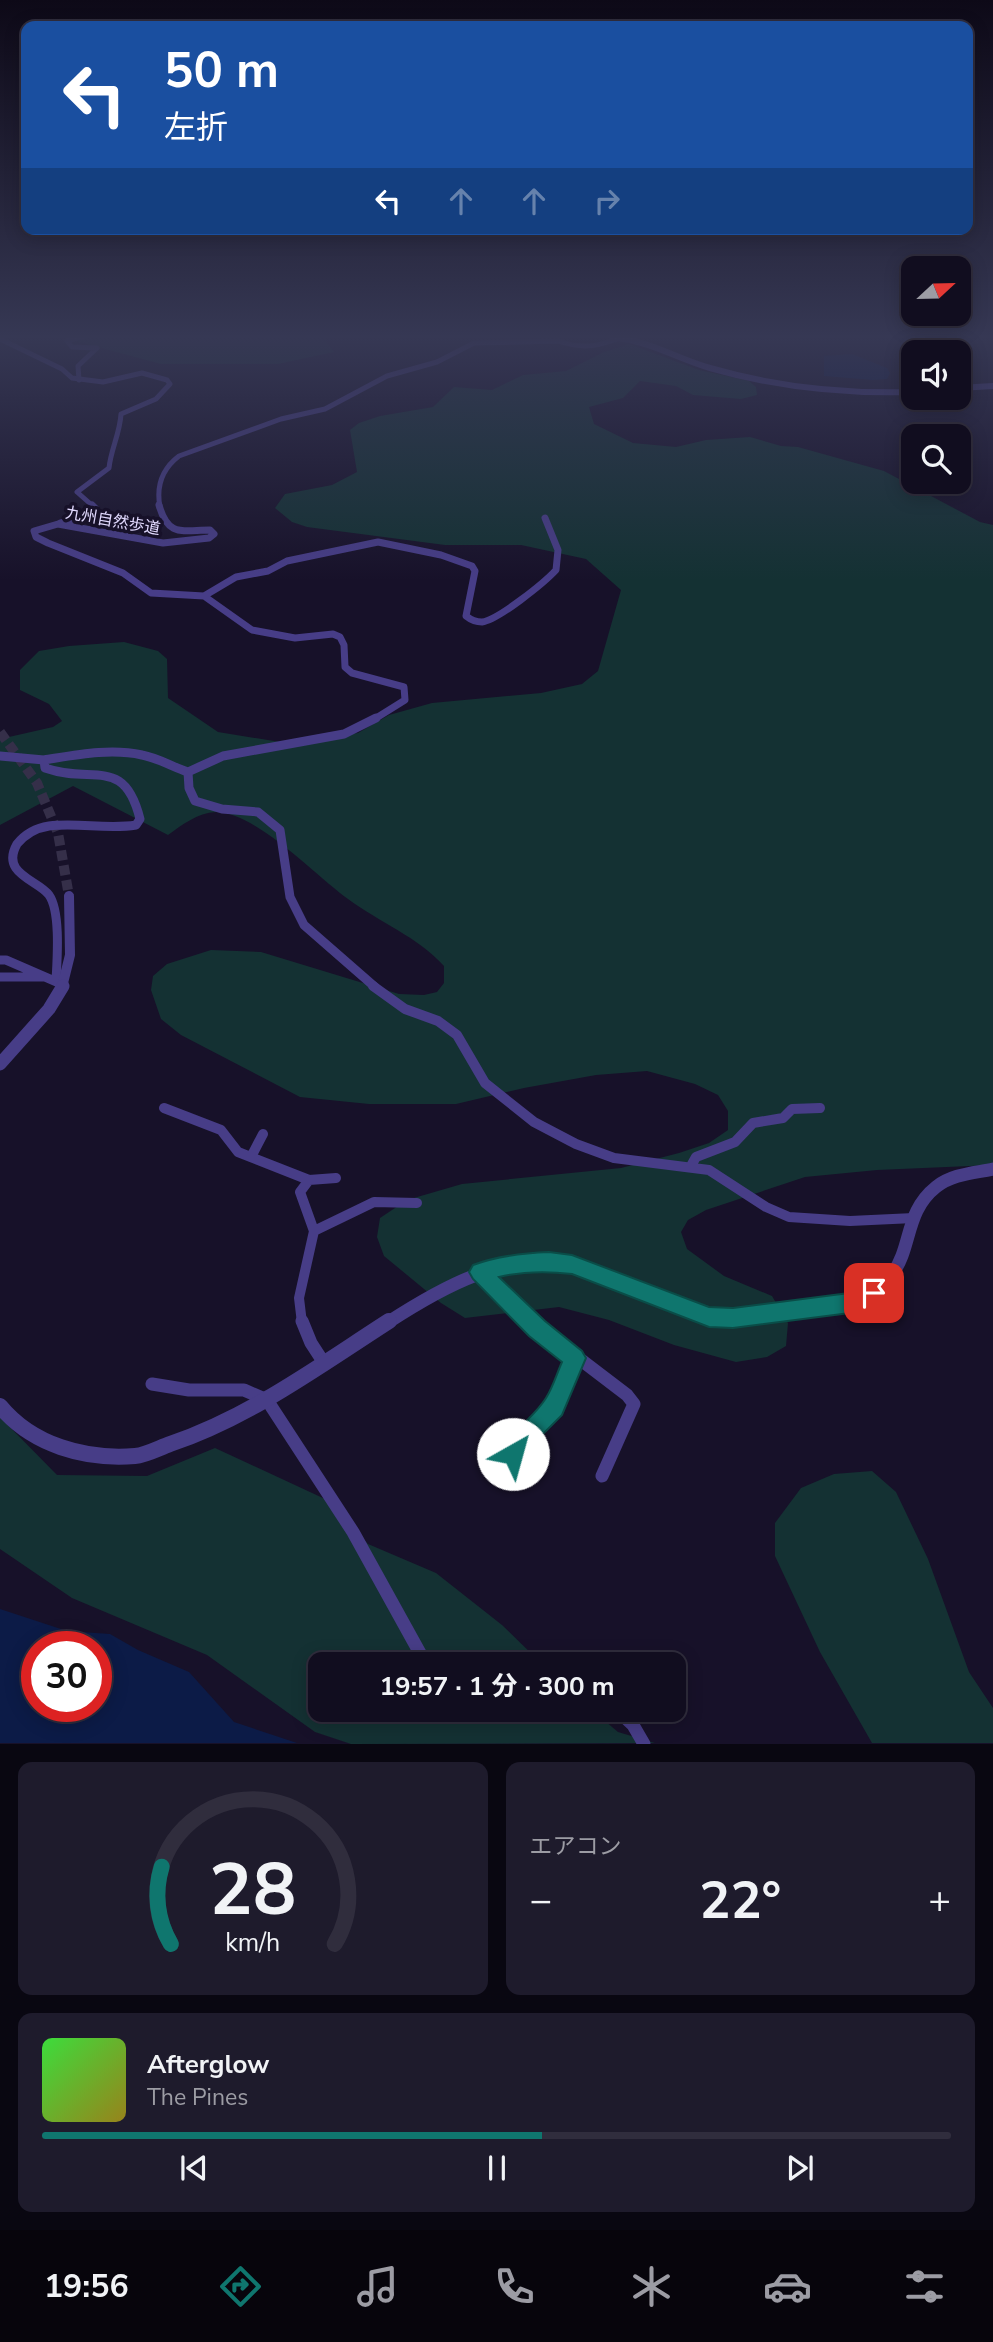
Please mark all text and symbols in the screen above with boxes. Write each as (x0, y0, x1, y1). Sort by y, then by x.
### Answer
text: 50 m (164, 37, 279, 104)
icon: left (49, 49, 140, 140)
text: 左折 (164, 106, 228, 149)
icon: left (369, 182, 407, 220)
icon: ahead (442, 182, 480, 220)
icon: ahead (515, 182, 553, 220)
icon: right (588, 182, 626, 220)
north arrow (901, 256, 971, 326)
map controls (901, 256, 971, 494)
button: sound (901, 340, 971, 410)
button: search (901, 424, 971, 494)
street label: 九州自然歩道 (64, 502, 162, 540)
pin (844, 1263, 904, 1323)
icon: arrive (855, 1274, 893, 1312)
position arrow (476, 1417, 550, 1491)
speed limit sign: 30 (21, 1631, 112, 1722)
text: 19:57 · 1 分 · 300 m (379, 1669, 615, 1704)
text: エアコン (530, 1831, 622, 1862)
text: 28 (209, 1841, 296, 1941)
text: 22° (699, 1865, 781, 1936)
text: − (530, 1875, 552, 1926)
text: + (928, 1875, 951, 1926)
text: km/h (225, 1926, 280, 1960)
text: Afterglow (147, 2047, 270, 2082)
text: The Pines (147, 2082, 248, 2113)
icon: previous (175, 2149, 213, 2187)
icon: pause (478, 2149, 516, 2187)
icon: next (781, 2149, 819, 2187)
icon: directions (216, 2262, 265, 2311)
icon: music (353, 2262, 402, 2311)
icon: phone (490, 2262, 539, 2311)
icon: climate (627, 2262, 676, 2311)
icon: car (763, 2262, 812, 2311)
icon: filters (900, 2262, 949, 2311)
text: 19:56 (44, 2265, 129, 2308)

